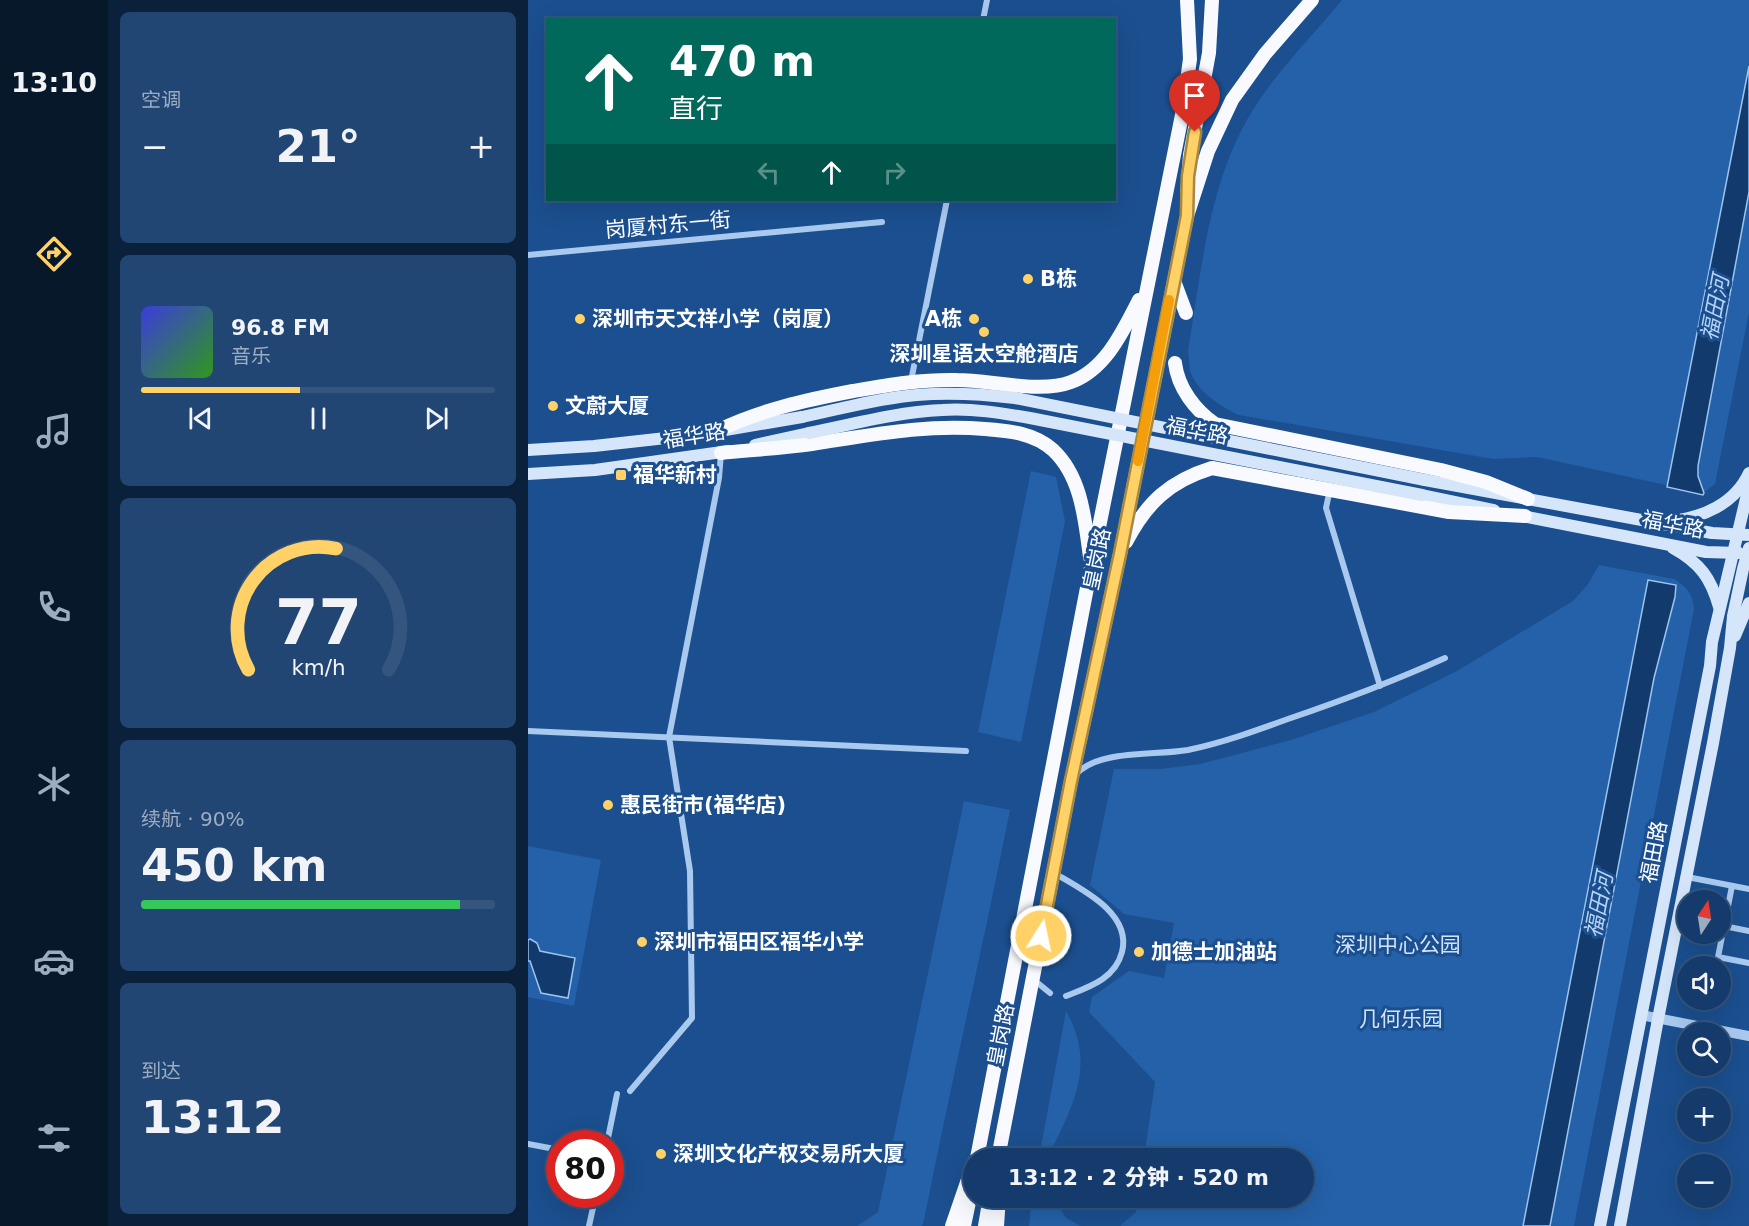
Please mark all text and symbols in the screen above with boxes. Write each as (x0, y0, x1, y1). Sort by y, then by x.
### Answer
text: 470 m (669, 37, 815, 86)
icon: ahead (570, 42, 648, 120)
text: 13:10 (11, 67, 97, 98)
pin (1169, 70, 1220, 132)
icon: arrive (1178, 79, 1211, 112)
text: 空调 (141, 88, 181, 112)
text: 直行 (669, 93, 723, 124)
text: 21° (275, 120, 361, 173)
text: − (141, 127, 169, 166)
text: + (467, 127, 495, 166)
icon: left (752, 156, 785, 189)
icon: ahead (815, 156, 848, 189)
icon: right (878, 156, 911, 189)
street label: 岗厦村东一街 (604, 208, 732, 242)
icon: directions (33, 233, 75, 275)
place label: B栋 (1040, 267, 1077, 291)
water label: 福田河 (1696, 269, 1734, 343)
marker: B栋 (1021, 272, 1035, 286)
place label: 深圳市天文祥小学（岗厦） (592, 307, 844, 331)
place label: A栋 (925, 307, 962, 331)
marker: 深圳市天文祥小学（岗厦） (573, 312, 587, 326)
marker: A栋 (967, 312, 981, 326)
text: 96.8 FM (231, 315, 330, 340)
marker: 深圳星语太空舱酒店 (977, 325, 991, 339)
place label: 深圳星语太空舱酒店 (890, 342, 1079, 366)
text: 音乐 (231, 344, 271, 368)
place label: 文蔚大厦 (565, 394, 649, 418)
marker: 文蔚大厦 (546, 399, 560, 413)
icon: previous (184, 402, 217, 435)
icon: pause (302, 402, 335, 435)
icon: next (420, 402, 453, 435)
icon: music (33, 410, 75, 452)
street label: 福华路 (1164, 413, 1230, 449)
street label: 福华路 (661, 419, 727, 453)
place label: 福华新村 (633, 463, 717, 487)
marker: 福华新村 (614, 468, 628, 482)
street label: 福华路 (1640, 507, 1706, 543)
street label: 皇岗路 (1079, 526, 1115, 592)
icon: phone (33, 586, 75, 628)
text: 77 (275, 586, 361, 659)
text: km/h (291, 655, 345, 680)
icon: climate (33, 763, 75, 805)
place label: 惠民街市(福华店) (620, 793, 786, 817)
marker: 惠民街市(福华店) (601, 798, 615, 812)
text: 续航 · 90% (141, 807, 245, 831)
street label: 福田路 (1636, 819, 1672, 885)
text: 450 km (141, 839, 327, 892)
water label: 福田河 (1580, 866, 1618, 940)
north arrow (1677, 890, 1731, 944)
map controls (1677, 890, 1731, 1208)
position arrow (1009, 904, 1073, 968)
place label: 深圳市福田区福华小学 (654, 930, 864, 954)
park label: 深圳中心公园 (1335, 933, 1461, 957)
marker: 深圳市福田区福华小学 (635, 935, 649, 949)
icon: car (33, 940, 75, 982)
place label: 加德士加油站 (1151, 940, 1277, 964)
marker: 加德士加油站 (1132, 945, 1146, 959)
button: sound (1677, 956, 1731, 1010)
street label: 皇岗路 (983, 1002, 1019, 1068)
park label: 几何乐园 (1359, 1007, 1443, 1031)
button: search (1677, 1022, 1731, 1076)
text: 到达 (141, 1059, 181, 1083)
button: + (1677, 1088, 1731, 1142)
text: 13:12 (141, 1091, 284, 1144)
icon: filters (33, 1117, 75, 1159)
speed limit sign: 80 (546, 1130, 624, 1208)
place label: 深圳文化产权交易所大厦 (673, 1142, 904, 1166)
marker: 深圳文化产权交易所大厦 (654, 1147, 668, 1161)
button: − (1677, 1154, 1731, 1208)
text: 13:12 · 2 分钟 · 520 m (1008, 1165, 1269, 1190)

